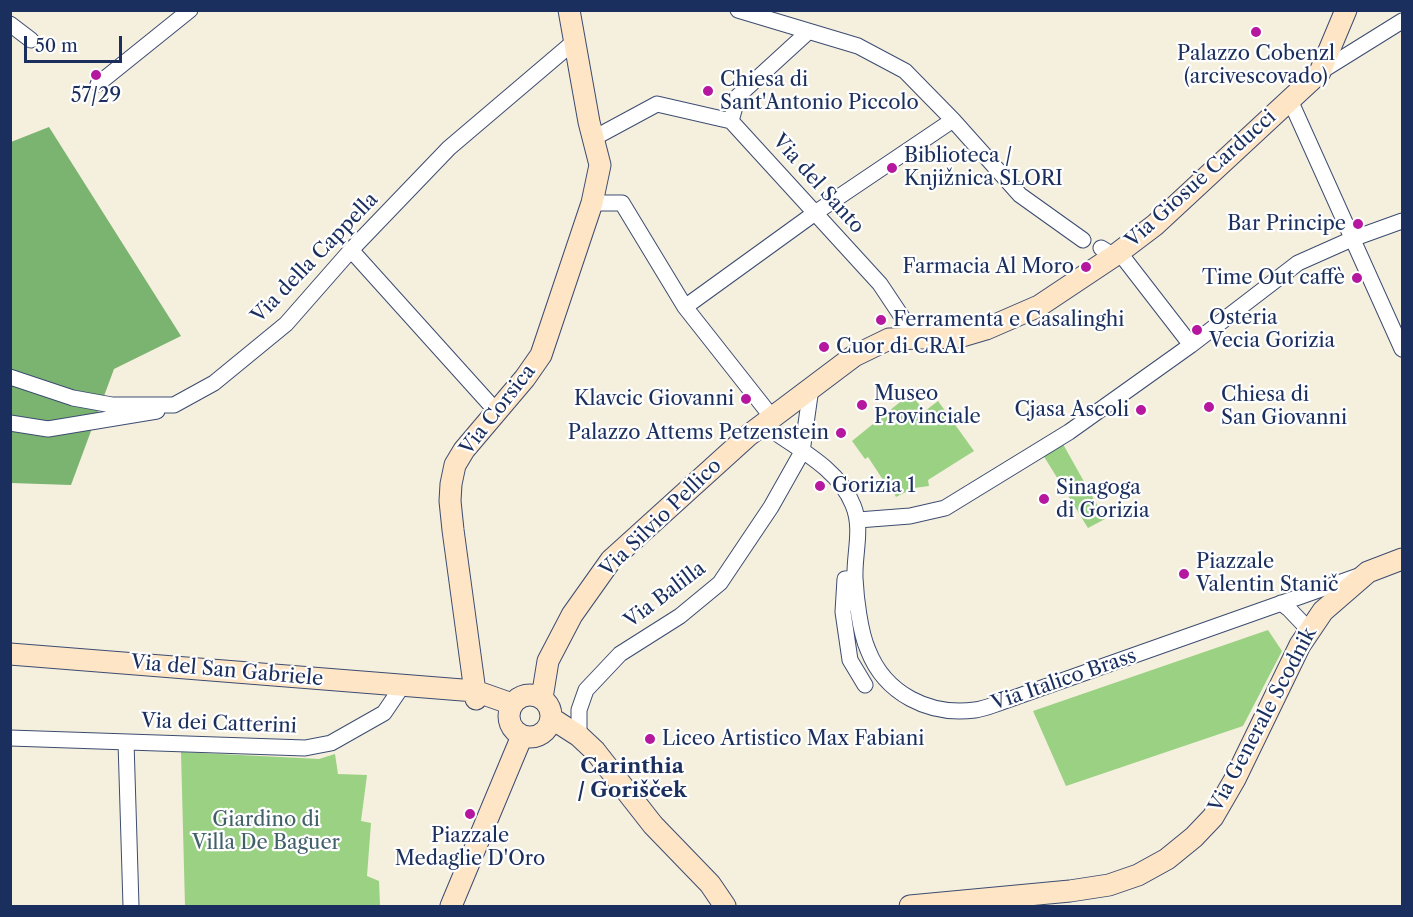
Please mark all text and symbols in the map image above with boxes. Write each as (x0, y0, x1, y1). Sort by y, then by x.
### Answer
scale bar (27, 24, 124, 62)
marker: Palazzo Cobenzl (arcivescovado) (1249, 25, 1263, 39)
text: 50 m (35, 35, 78, 57)
place label: Palazzo Cobenzl (arcivescovado) (1177, 42, 1335, 89)
marker: 57/29 (89, 68, 103, 82)
place label: Chiesa di Sant'Antonio Piccolo (720, 68, 919, 115)
place label: 57/29 (71, 84, 121, 108)
marker: Chiesa di Sant'Antonio Piccolo (701, 84, 715, 98)
street label: Via Giosuè Carducci (1121, 105, 1281, 253)
street label: Via del Santo (767, 129, 869, 239)
place label: Biblioteca / Knjižnica SLORI (904, 144, 1063, 191)
marker: Biblioteca / Knjižnica SLORI (885, 161, 899, 175)
street label: Via della Cappella (247, 188, 383, 328)
place label: Bar Principe (1227, 212, 1346, 236)
marker: Bar Principe (1351, 217, 1365, 231)
place label: Farmacia Al Moro (903, 255, 1074, 279)
marker: Farmacia Al Moro (1079, 260, 1093, 274)
place label: Time Out caffè (1202, 266, 1345, 290)
marker: Time Out caffè (1350, 271, 1364, 285)
place label: Osteria Vecia Gorizia (1209, 306, 1335, 353)
place label: Ferramenta e Casalinghi (893, 308, 1124, 332)
marker: Ferramenta e Casalinghi (874, 313, 888, 327)
marker: Osteria Vecia Gorizia (1190, 323, 1204, 337)
place label: Cuor di CRAI (836, 335, 966, 359)
marker: Cuor di CRAI (817, 340, 831, 354)
street label: Via Corsica (455, 360, 541, 460)
place label: Museo Provinciale (874, 382, 981, 429)
place label: Chiesa di San Giovanni (1221, 383, 1347, 430)
place label: Klavcic Giovanni (574, 387, 734, 411)
marker: Klavcic Giovanni (739, 392, 753, 406)
marker: Museo Provinciale (855, 398, 869, 412)
place label: Cjasa Ascoli (1014, 398, 1129, 422)
marker: Chiesa di San Giovanni (1202, 400, 1216, 414)
marker: Cjasa Ascoli (1134, 403, 1148, 417)
place label: Palazzo Attems Petzenstein (568, 421, 829, 445)
marker: Palazzo Attems Petzenstein (834, 426, 848, 440)
street label: Via Silvio Pellico (595, 454, 727, 582)
place label: Gorizia 1 (832, 474, 916, 498)
place label: Sinagoga di Gorizia (1056, 476, 1149, 523)
marker: Gorizia 1 (813, 479, 827, 493)
marker: Sinagoga di Gorizia (1037, 492, 1051, 506)
place label: Piazzale Valentin Stanič (1196, 550, 1339, 597)
street label: Via Balilla (620, 557, 710, 633)
marker: Piazzale Valentin Stanič (1177, 567, 1191, 581)
street label: Via Generale Scodnik (1204, 623, 1322, 817)
street label: Via Italico Brass (988, 644, 1140, 716)
street label: Via del San Gabriele (130, 651, 324, 691)
street label: Via dei Catterini (141, 709, 297, 739)
place label: Liceo Artistico Max Fabiani (662, 727, 924, 751)
marker: Liceo Artistico Max Fabiani (643, 732, 657, 746)
district label: Carinthia / Gorišček (577, 754, 687, 804)
marker: Piazzale Medaglie D'Oro (463, 807, 477, 821)
park label: Giardino di Villa De Baguer (192, 808, 340, 855)
place label: Piazzale Medaglie D'Oro (395, 824, 545, 871)

